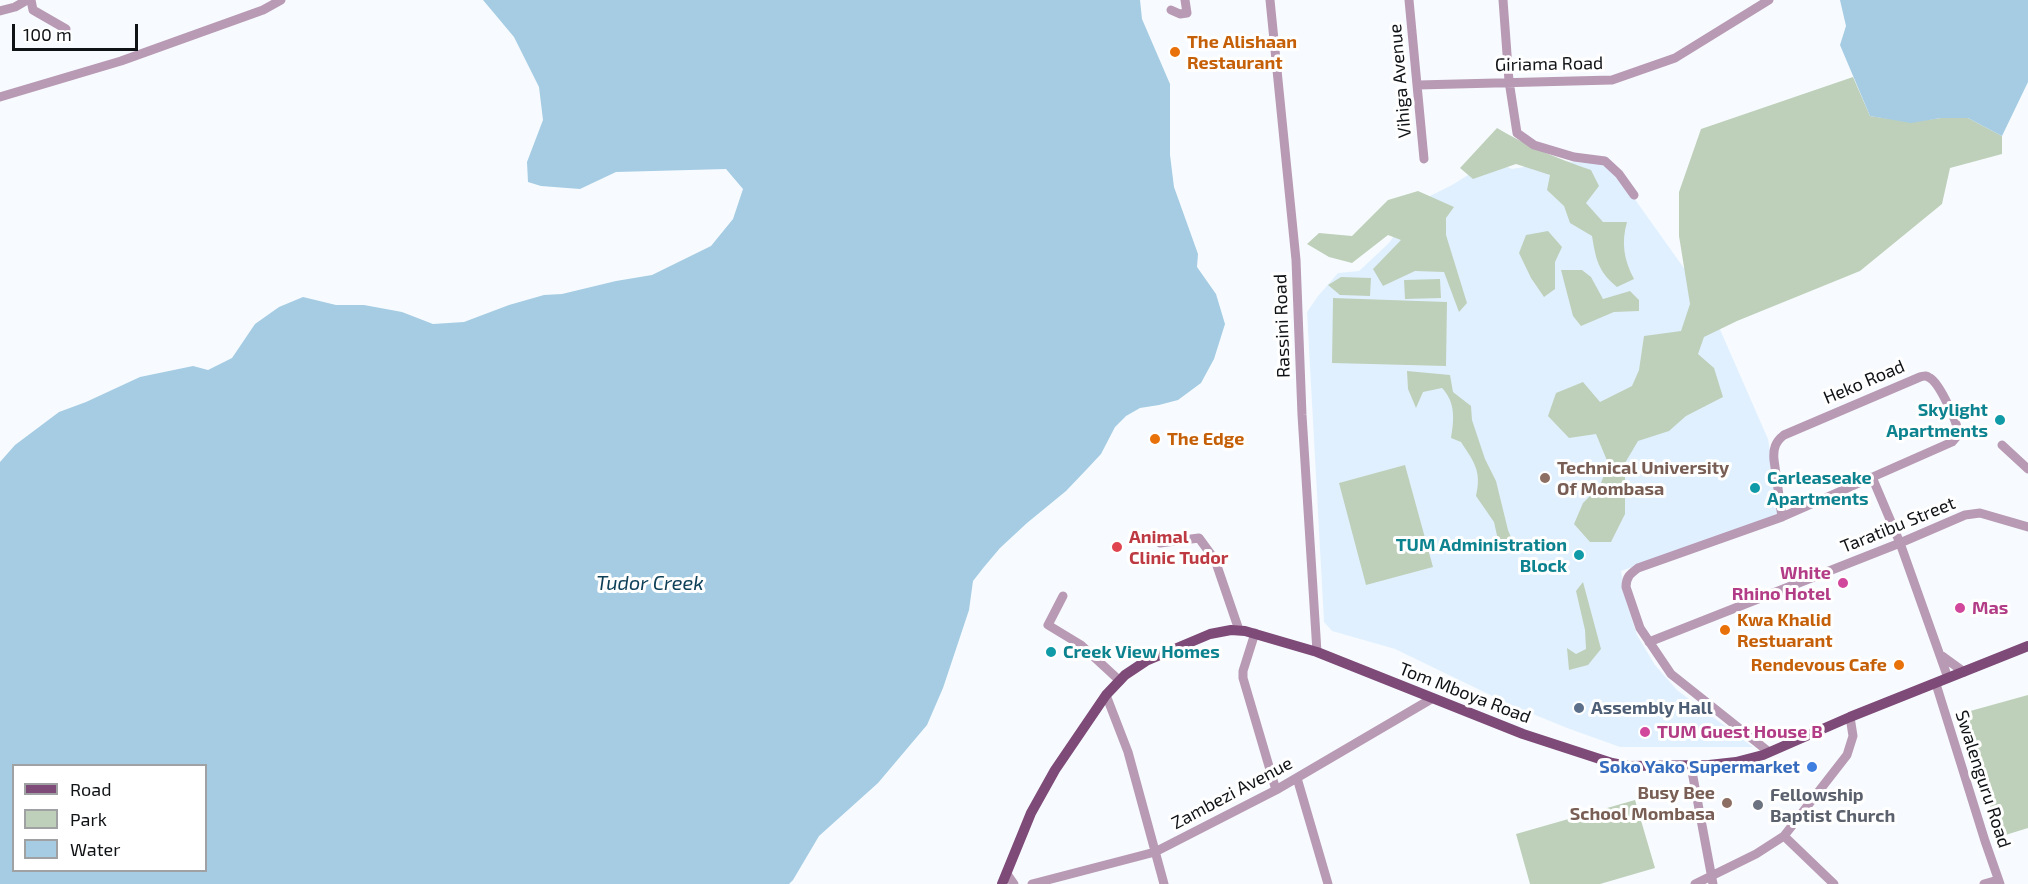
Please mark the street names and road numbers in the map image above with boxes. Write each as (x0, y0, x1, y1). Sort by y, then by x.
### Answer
street label: Vihiga Avenue (1384, 23, 1416, 139)
street label: Giriama Road (1495, 52, 1603, 76)
street label: Rassini Road (1269, 274, 1295, 378)
street label: Heko Road (1820, 355, 1908, 409)
street label: Taratibu Street (1838, 492, 1958, 558)
street label: Tom Mboya Road (1396, 658, 1534, 728)
street label: Swalenguru Road (1951, 707, 2015, 851)
street label: Zambezi Avenue (1168, 752, 1296, 834)

